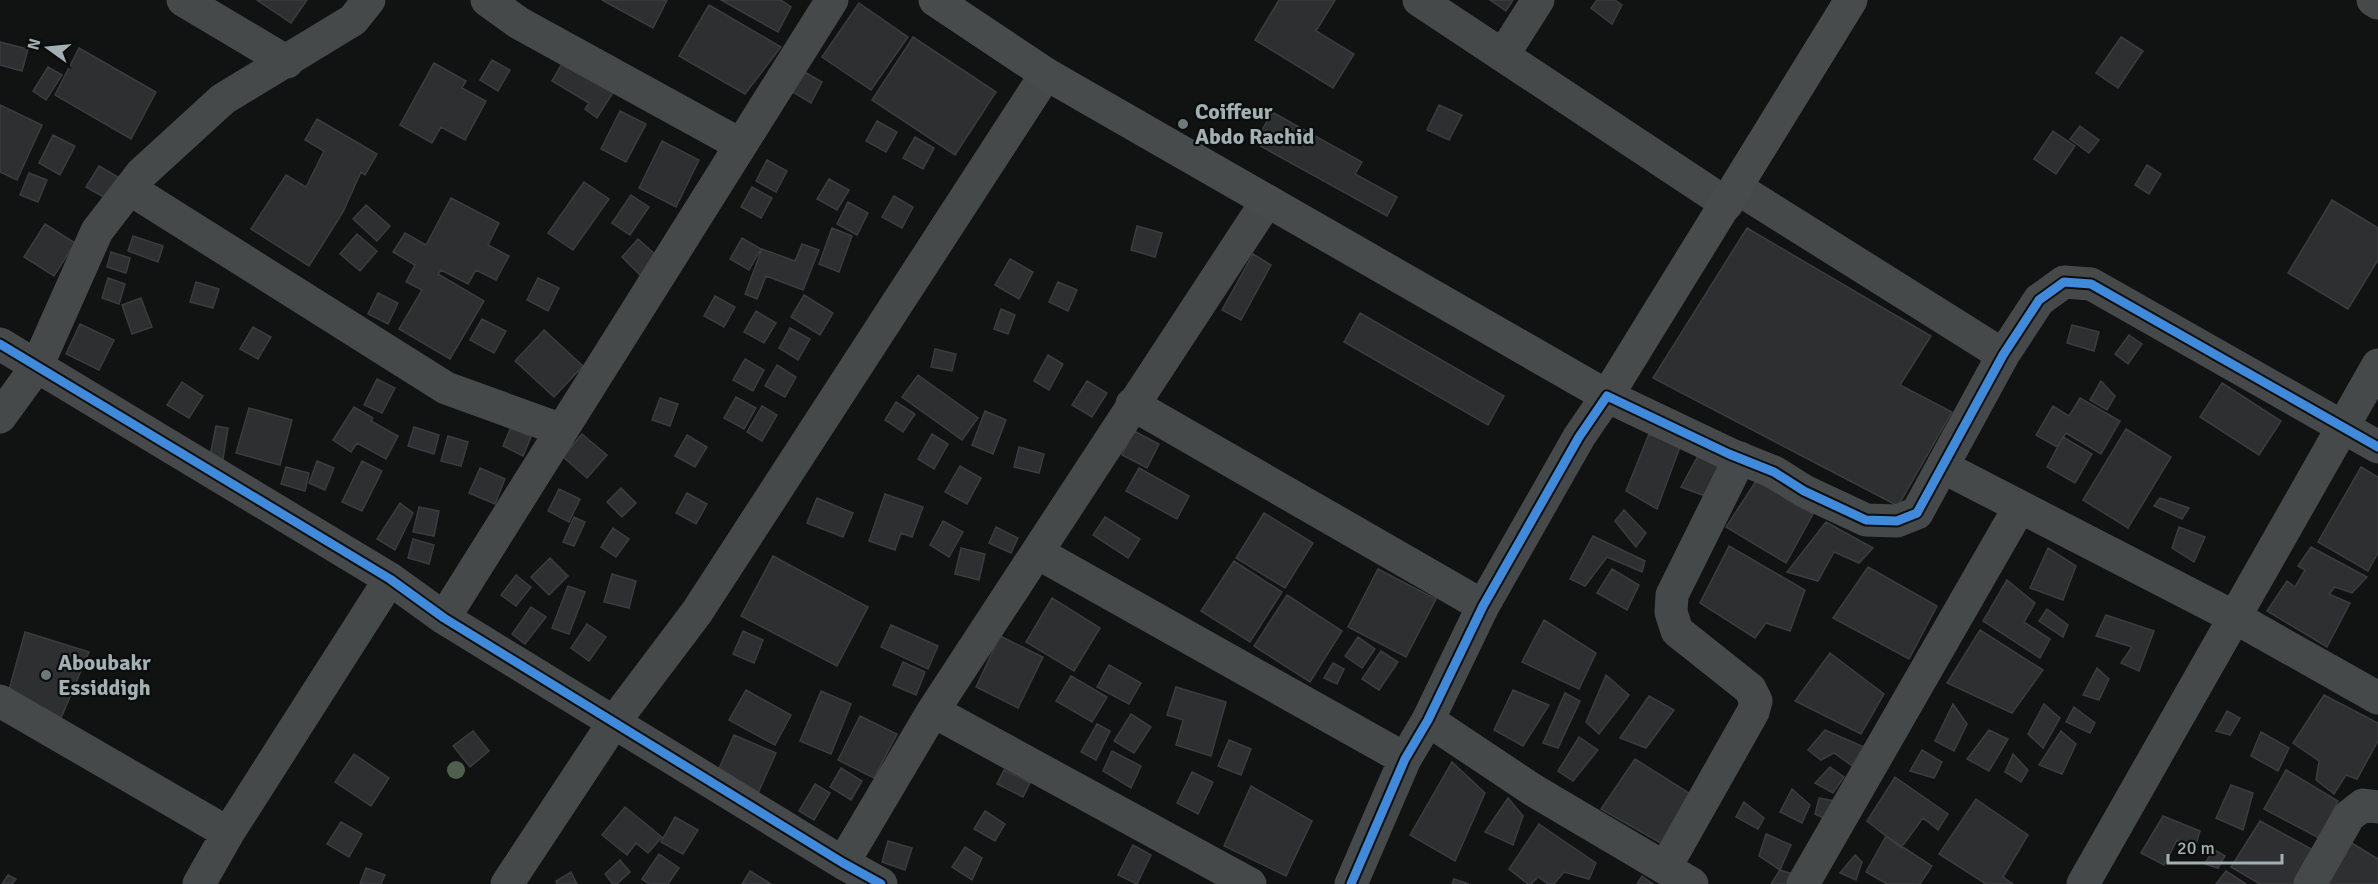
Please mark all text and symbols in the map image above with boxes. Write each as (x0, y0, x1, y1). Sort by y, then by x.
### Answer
north arrow (18, 18, 78, 78)
text: N (23, 36, 46, 52)
place label: Coiffeur Abdo Rachid (1195, 98, 1314, 150)
marker: Coiffeur Abdo Rachid (1176, 117, 1190, 131)
place label: Aboubakr Essiddigh (58, 649, 151, 701)
marker: Aboubakr Essiddigh (39, 668, 53, 682)
scale bar (2168, 827, 2282, 865)
text: 20 m (2177, 837, 2215, 859)

